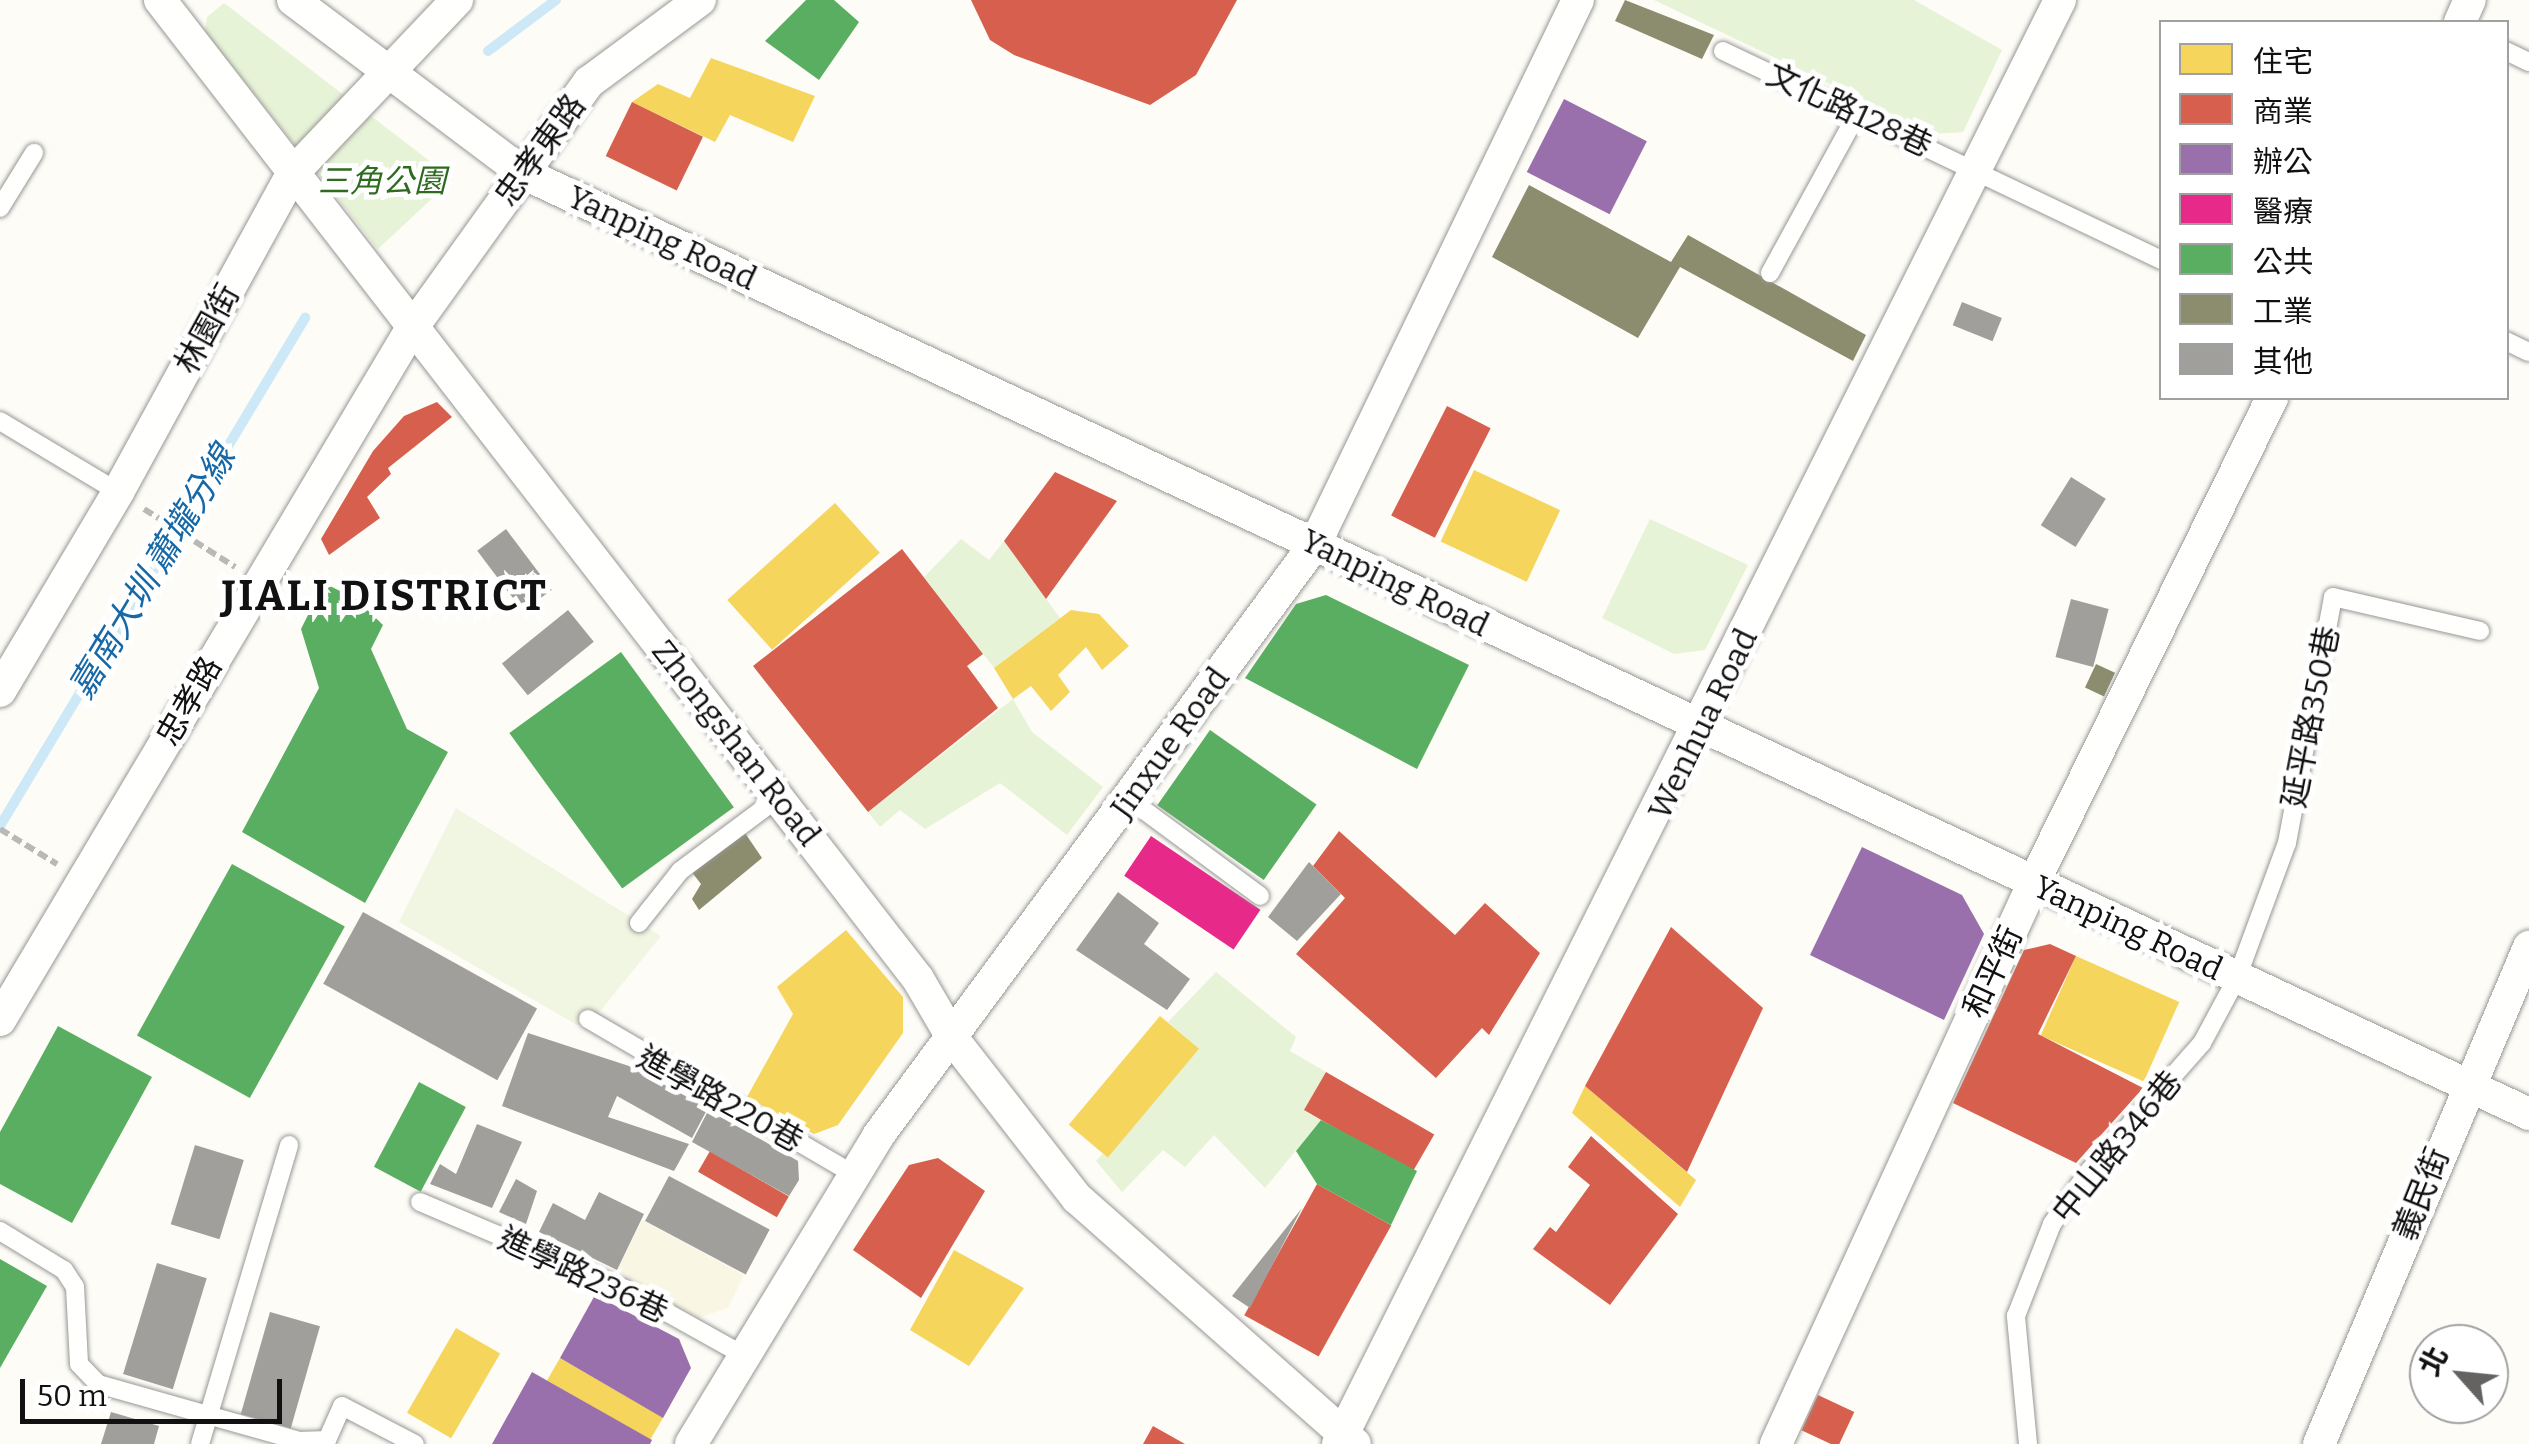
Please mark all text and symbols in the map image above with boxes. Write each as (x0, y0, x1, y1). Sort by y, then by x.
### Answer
legend (2159, 20, 2509, 400)
text: 住宅 (2253, 44, 2313, 80)
street label: 文化路128巷 (1760, 55, 1938, 165)
street label: 忠孝東路 (487, 87, 593, 213)
text: 商業 (2253, 94, 2313, 130)
text: 辦公 (2253, 144, 2313, 180)
park label: 三角公園 (318, 162, 446, 200)
street label: Yanping Road (562, 178, 762, 298)
text: 醫療 (2253, 194, 2313, 230)
text: 公共 (2253, 244, 2313, 280)
street label: 林園街 (167, 278, 247, 380)
text: 工業 (2253, 294, 2313, 330)
text: 其他 (2253, 344, 2313, 380)
water label: 嘉南大圳 蕭壠分線 (60, 438, 244, 706)
street label: Yanping Road (1295, 521, 1495, 645)
district label: JIALI DISTRICT (222, 571, 548, 621)
street label: Wenhua Road (1640, 623, 1766, 825)
street label: 延平路350巷 (2275, 623, 2347, 811)
street label: Zhongshan Road (644, 632, 828, 854)
street label: 忠孝路 (148, 650, 230, 752)
street label: Jinxue Road (1103, 660, 1237, 826)
street label: Yanping Road (2028, 868, 2228, 988)
street label: 和平街 (1955, 920, 2031, 1024)
street label: 進學路220巷 (631, 1038, 809, 1160)
street label: 中山路346巷 (2044, 1064, 2190, 1230)
street label: 義民街 (2385, 1142, 2457, 1246)
street label: 進學路236巷 (492, 1219, 674, 1331)
north arrow (2409, 1324, 2509, 1424)
text: 北 (2413, 1341, 2455, 1381)
scale bar (25, 1359, 288, 1421)
text: 50 m (37, 1378, 107, 1414)

